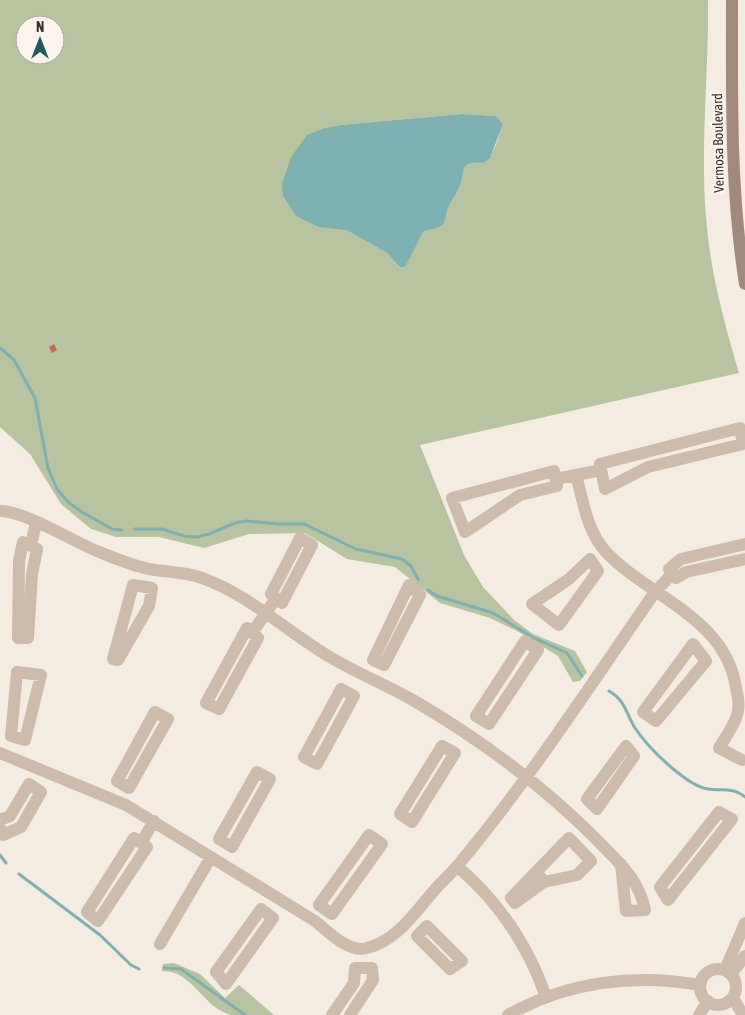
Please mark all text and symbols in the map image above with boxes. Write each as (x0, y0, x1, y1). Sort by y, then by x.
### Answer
north arrow (15, 15, 65, 65)
text: N (36, 19, 44, 35)
street label: Vermosa Boulevard (709, 93, 727, 193)

